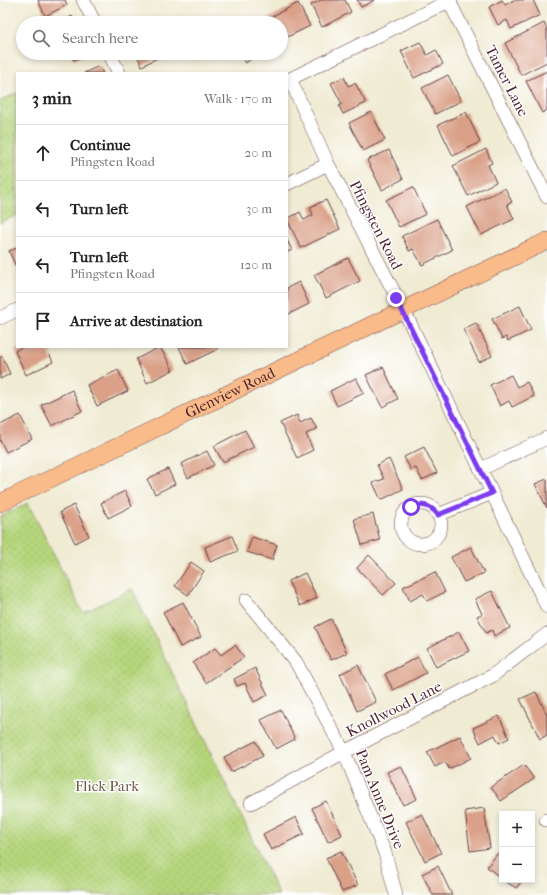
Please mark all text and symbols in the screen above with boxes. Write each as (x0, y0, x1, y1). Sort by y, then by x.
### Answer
search box (16, 16, 288, 60)
icon: search (30, 27, 52, 49)
text: Search here (62, 29, 138, 47)
street label: Tamer Lane (481, 42, 533, 120)
text: 3 min (32, 88, 72, 108)
text: Walk · 170 m (204, 91, 272, 106)
text: Continue (70, 136, 130, 154)
icon: ahead (32, 142, 54, 164)
text: 20 m (245, 145, 272, 160)
text: Pfingsten Road (70, 154, 155, 169)
street label: Pfingsten Road (346, 177, 407, 273)
icon: left (32, 198, 54, 220)
text: Turn left (70, 200, 128, 218)
text: 30 m (246, 201, 272, 216)
text: Turn left (70, 248, 128, 266)
icon: left (32, 254, 54, 276)
text: 120 m (240, 257, 272, 272)
text: Pfingsten Road (70, 266, 155, 281)
route end (387, 289, 405, 307)
icon: arrive (32, 310, 54, 332)
text: Arrive at destination (70, 312, 202, 330)
street label: Glenview Road (182, 363, 279, 422)
route start (402, 498, 420, 516)
street label: Knollwood Lane (343, 677, 445, 741)
street label: Pam Anne Drive (352, 747, 408, 852)
park label: Flick Park (75, 777, 139, 795)
map controls (499, 811, 535, 883)
button: + (499, 811, 535, 847)
button: − (499, 847, 535, 883)

